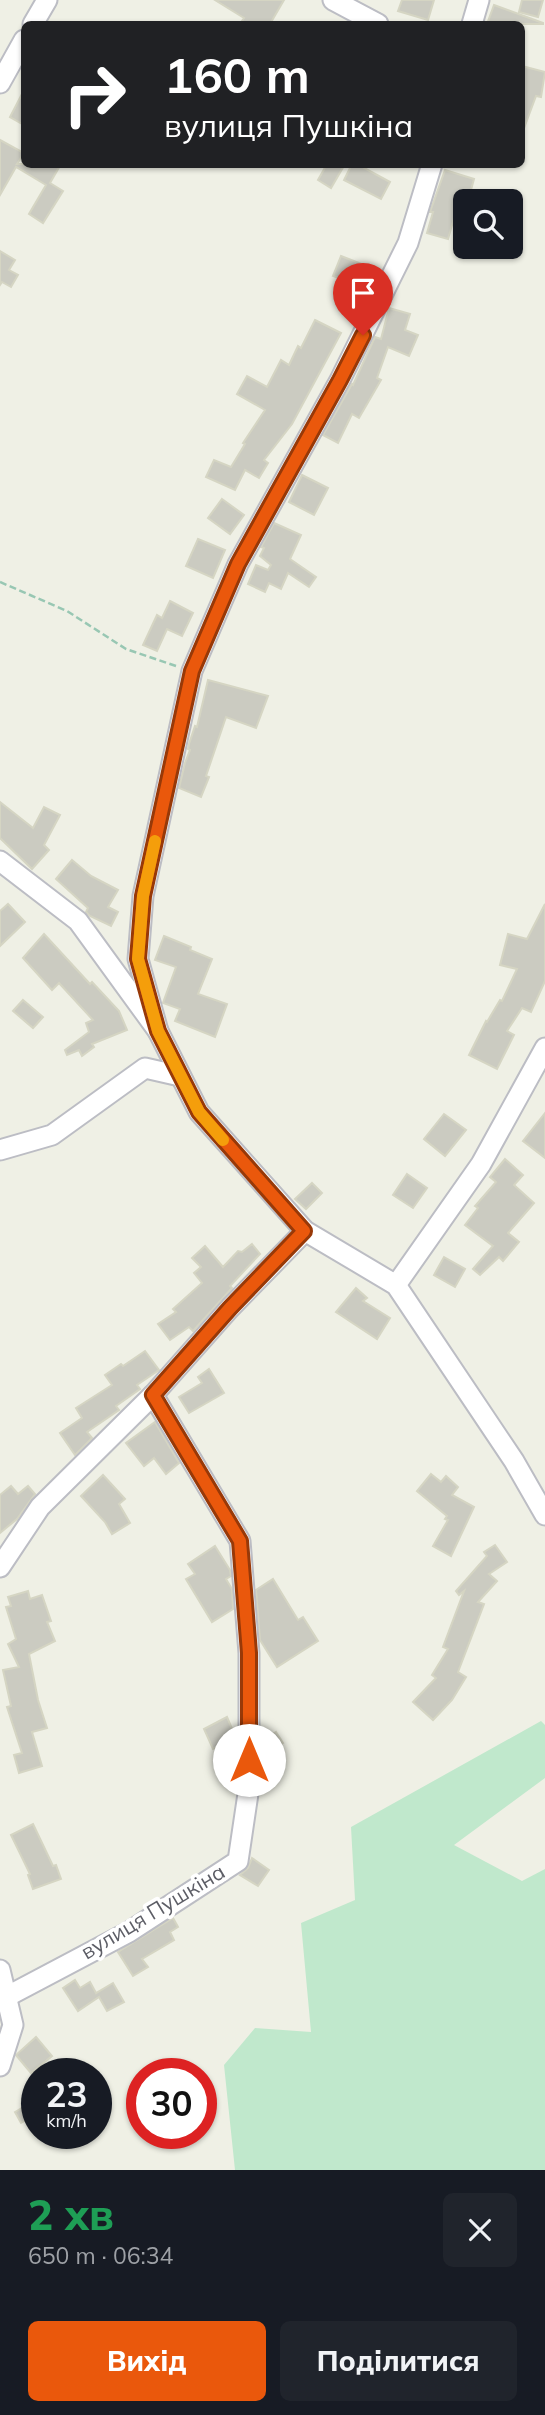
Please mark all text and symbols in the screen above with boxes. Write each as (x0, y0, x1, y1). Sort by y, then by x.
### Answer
text: 160 m (164, 44, 310, 105)
icon: right (49, 49, 140, 140)
text: вулиця Пушкіна (164, 105, 413, 145)
map controls (453, 189, 523, 259)
button: search (453, 189, 523, 259)
pin (333, 263, 393, 335)
icon: arrive (344, 274, 382, 312)
position arrow (212, 1723, 286, 1797)
street label: вулиця Пушкіна (76, 1858, 229, 1964)
speed limit sign: 30 (126, 2058, 217, 2149)
text: 23 (45, 2072, 88, 2116)
text: km/h (46, 2109, 87, 2132)
text: 2 хв (28, 2188, 114, 2241)
button: close (443, 2193, 517, 2267)
text: 650 m · 06:34 (28, 2241, 173, 2270)
button: Вихід (28, 2321, 266, 2401)
button: Поділитися (280, 2321, 517, 2401)

